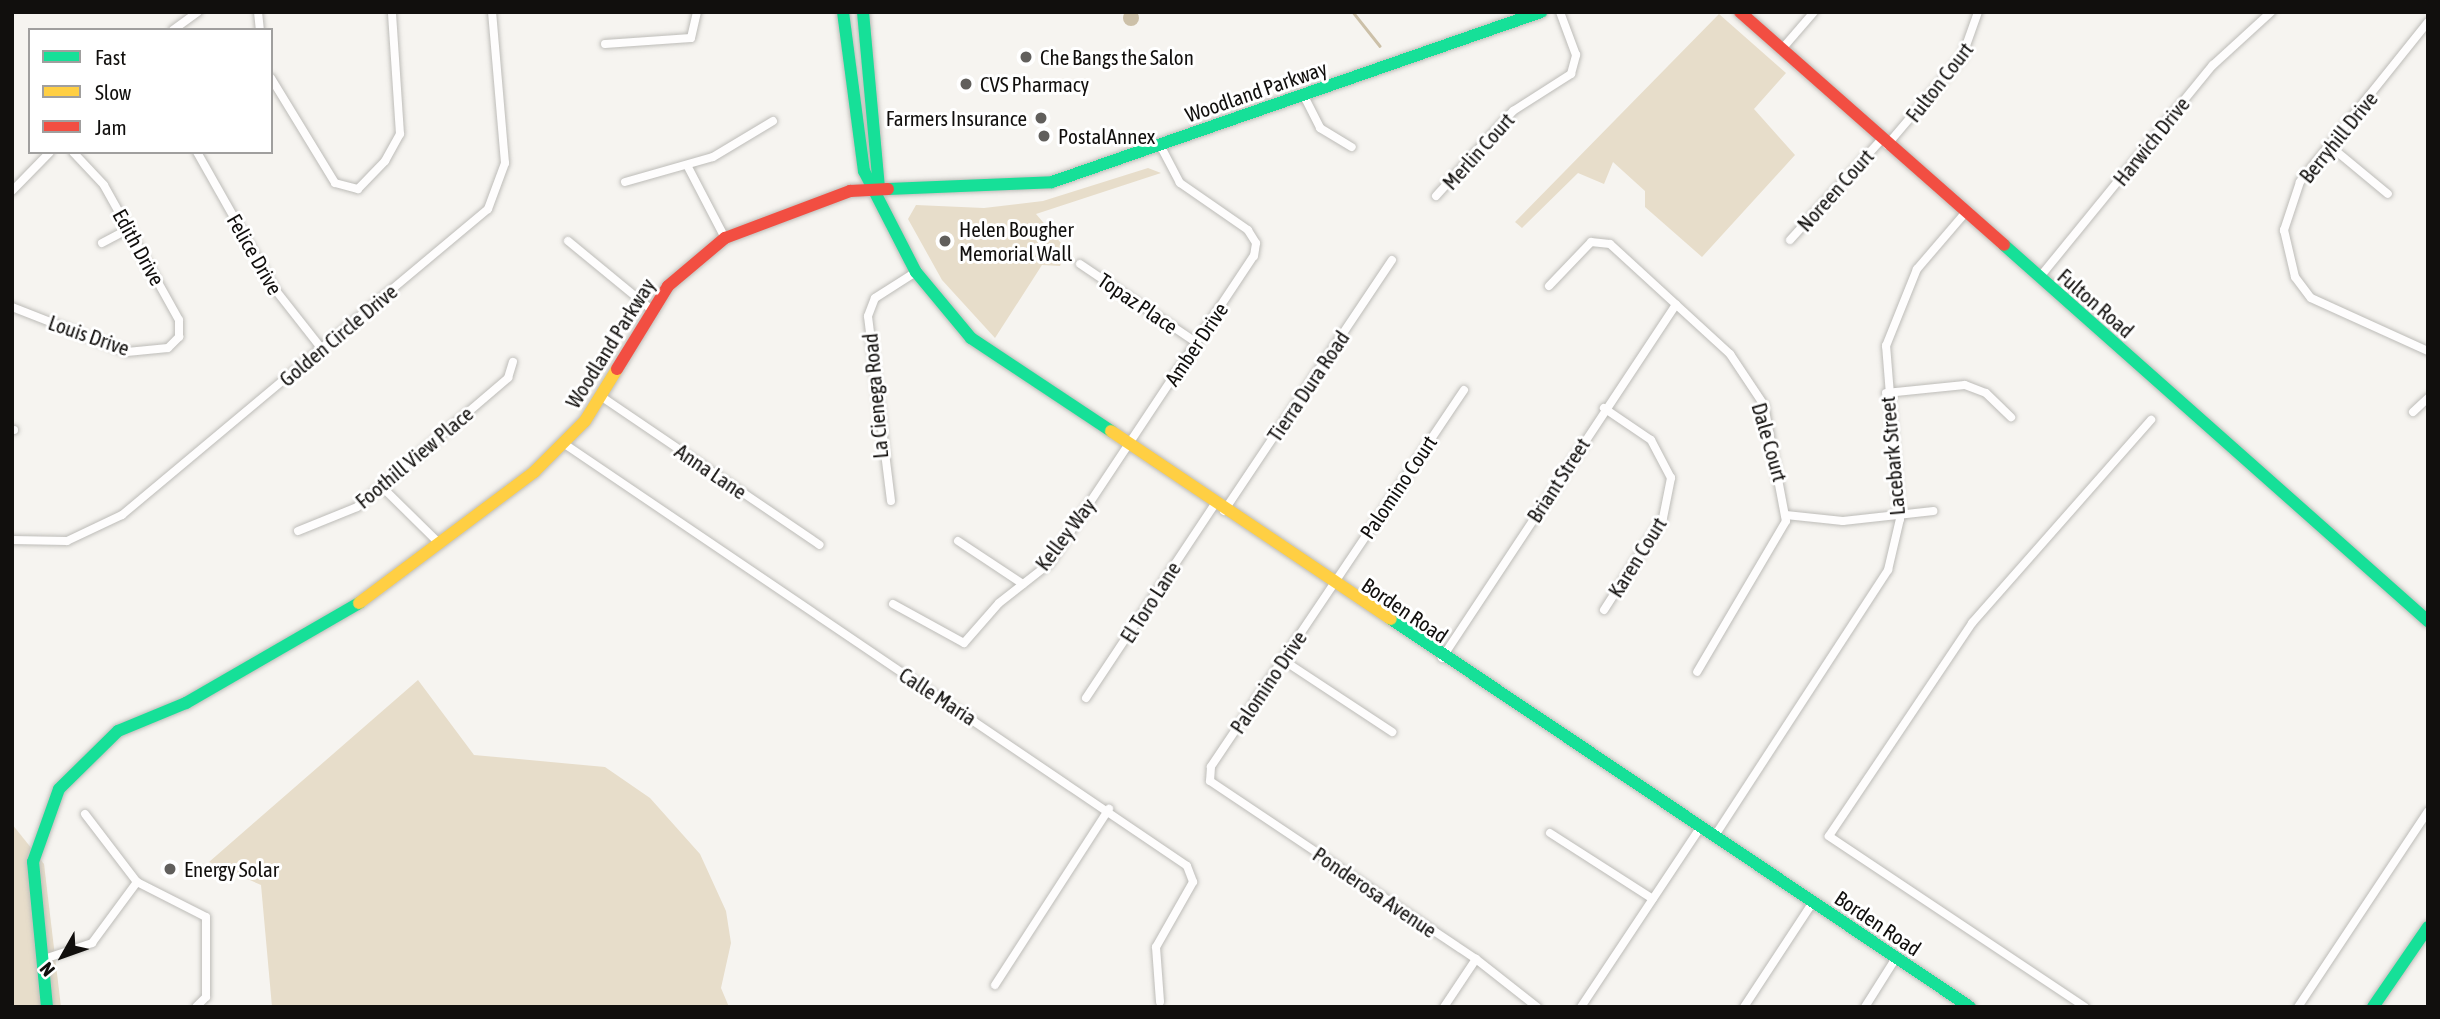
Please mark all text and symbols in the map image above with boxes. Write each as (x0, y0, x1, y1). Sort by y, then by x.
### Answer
legend (28, 28, 273, 154)
street label: Fulton Court (1900, 37, 1978, 127)
place label: Che Bangs the Salon (1040, 44, 1194, 70)
text: Fast (95, 45, 126, 69)
marker: Che Bangs the Salon (1018, 49, 1034, 65)
street label: Woodland Parkway (1182, 55, 1330, 127)
place label: CVS Pharmacy (980, 71, 1089, 97)
marker: CVS Pharmacy (958, 76, 974, 92)
text: Slow (95, 80, 131, 104)
street label: Berryhill Drive (2293, 86, 2383, 188)
street label: Harwich Drive (2108, 91, 2194, 191)
place label: Farmers Insurance (886, 105, 1027, 131)
street label: Merlin Court (1437, 107, 1519, 195)
marker: Farmers Insurance (1033, 110, 1049, 126)
text: Jam (95, 115, 127, 139)
place label: PostalAnnex (1058, 123, 1155, 149)
marker: PostalAnnex (1036, 128, 1052, 144)
street label: Noreen Court (1792, 144, 1878, 236)
street label: Edith Drive (108, 204, 170, 290)
street label: Felice Drive (222, 209, 288, 299)
place label: Helen Bougher Memorial Wall (959, 216, 1074, 266)
marker: Helen Bougher Memorial Wall (937, 233, 953, 249)
street label: Fulton Road (2053, 263, 2139, 343)
street label: Topaz Place (1093, 267, 1183, 339)
street label: Woodland Parkway (560, 273, 660, 413)
street label: Golden Circle Drive (274, 279, 402, 391)
street label: Amber Drive (1159, 298, 1233, 390)
street label: Louis Drive (45, 309, 133, 361)
street label: Tierra Dura Road (1262, 326, 1354, 446)
street label: La Cienega Road (857, 332, 893, 460)
street label: Lacebark Street (1874, 395, 1910, 517)
street label: Dale Court (1747, 400, 1793, 484)
street label: Foothill View Place (350, 401, 478, 513)
street label: Palomino Court (1354, 431, 1442, 543)
street label: Briant Street (1521, 433, 1595, 527)
street label: Anna Lane (670, 438, 752, 504)
street label: Kelley Way (1030, 493, 1100, 575)
street label: Karen Court (1602, 512, 1672, 602)
street label: El Toro Lane (1114, 557, 1186, 647)
street label: Borden Road (1357, 572, 1453, 648)
street label: Palomino Drive (1224, 626, 1312, 738)
street label: Calle Maria (895, 662, 981, 730)
street label: Ponderosa Avenue (1308, 841, 1442, 943)
place label: Energy Solar (184, 856, 279, 882)
marker: Energy Solar (162, 861, 178, 877)
street label: Borden Road (1830, 885, 1926, 961)
north arrow (28, 921, 98, 991)
text: N (35, 958, 59, 981)

